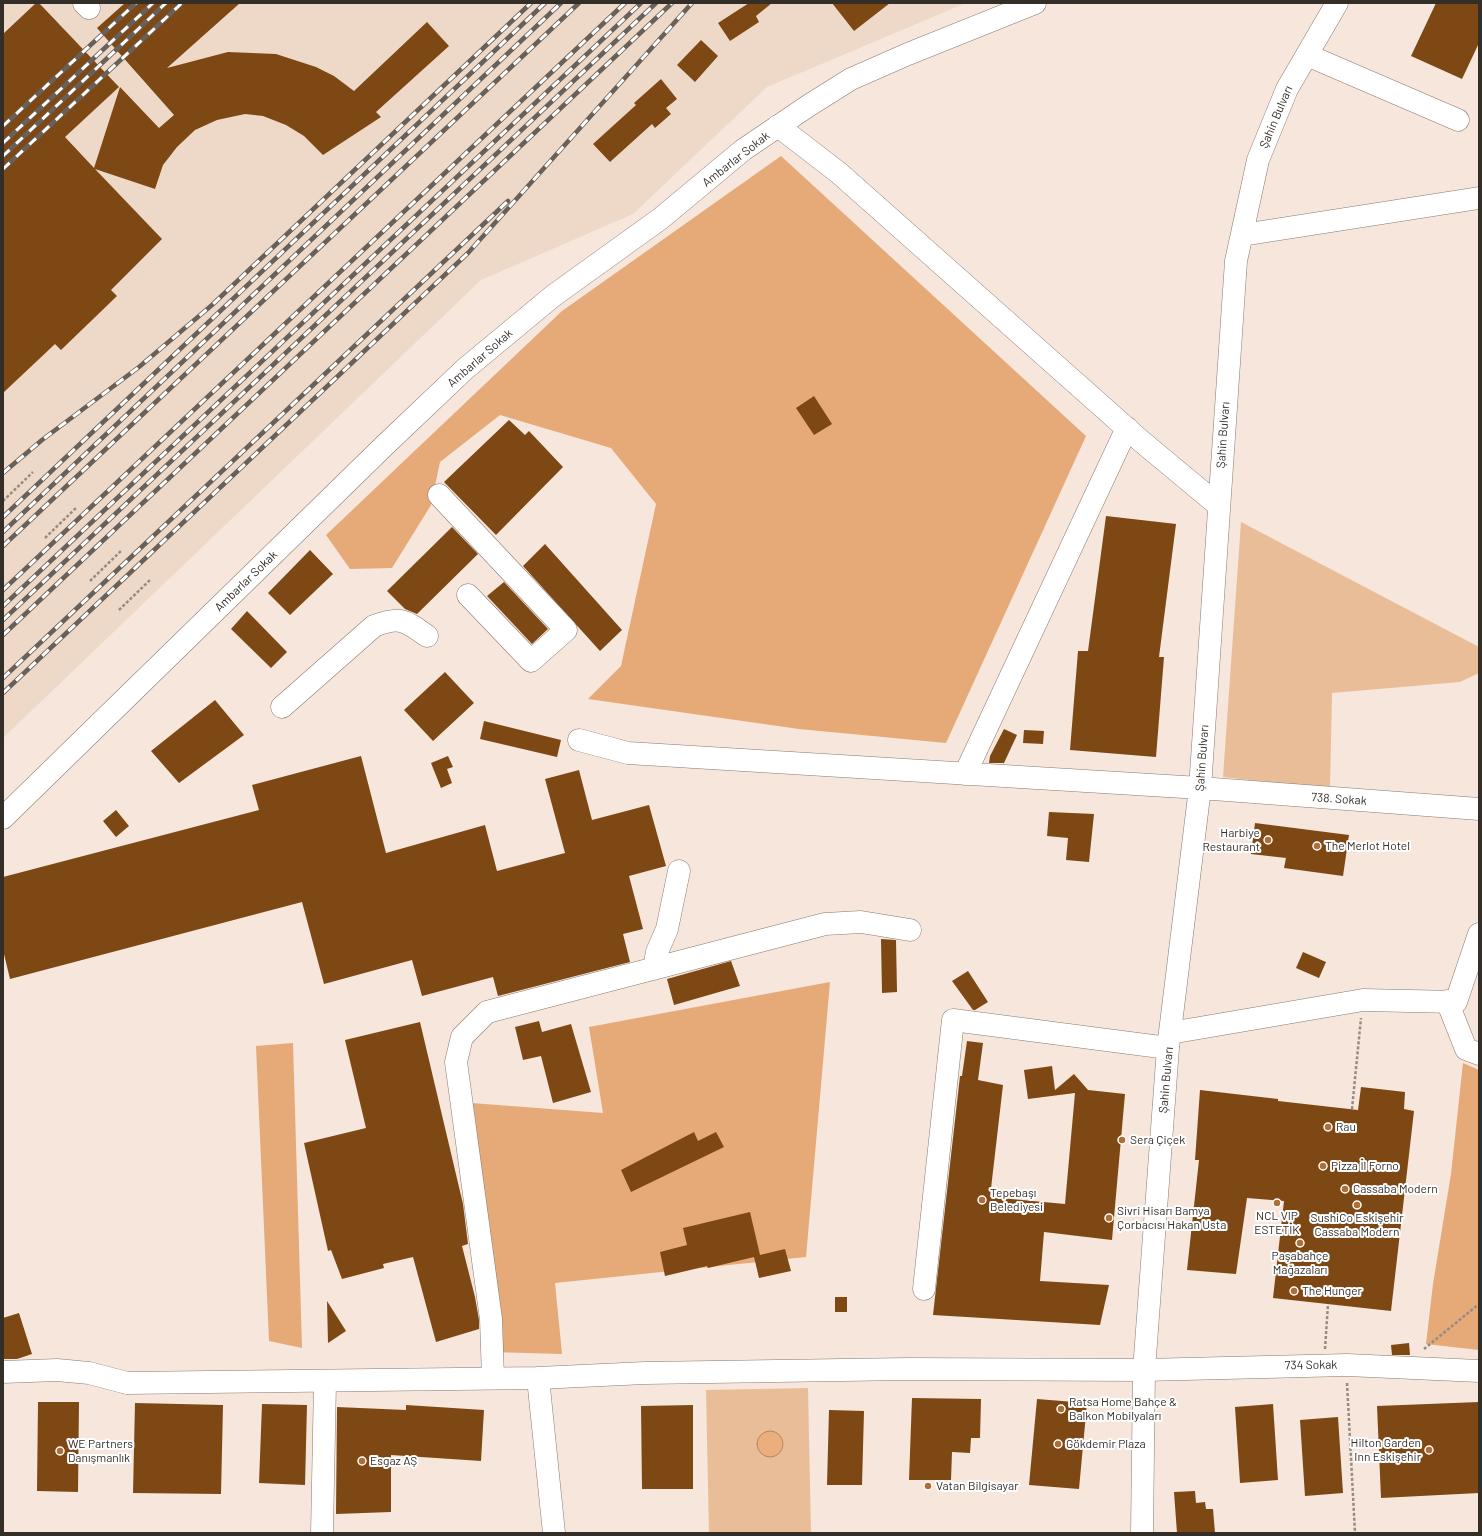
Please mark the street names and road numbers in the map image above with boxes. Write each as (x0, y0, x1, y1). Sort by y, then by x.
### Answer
street label: Şahin Bulvarı (1256, 84, 1296, 150)
street label: Ambarlar Sokak (699, 128, 773, 190)
street label: Ambarlar Sokak (445, 326, 515, 390)
street label: Şahin Bulvarı (1213, 401, 1233, 469)
street label: Ambarlar Sokak (212, 548, 280, 614)
street label: Şahin Bulvarı (1192, 724, 1212, 792)
street label: 738. Sokak (1311, 790, 1367, 808)
street label: Şahin Bulvarı (1156, 1046, 1176, 1114)
street label: 734 Sokak (1285, 1357, 1337, 1373)

